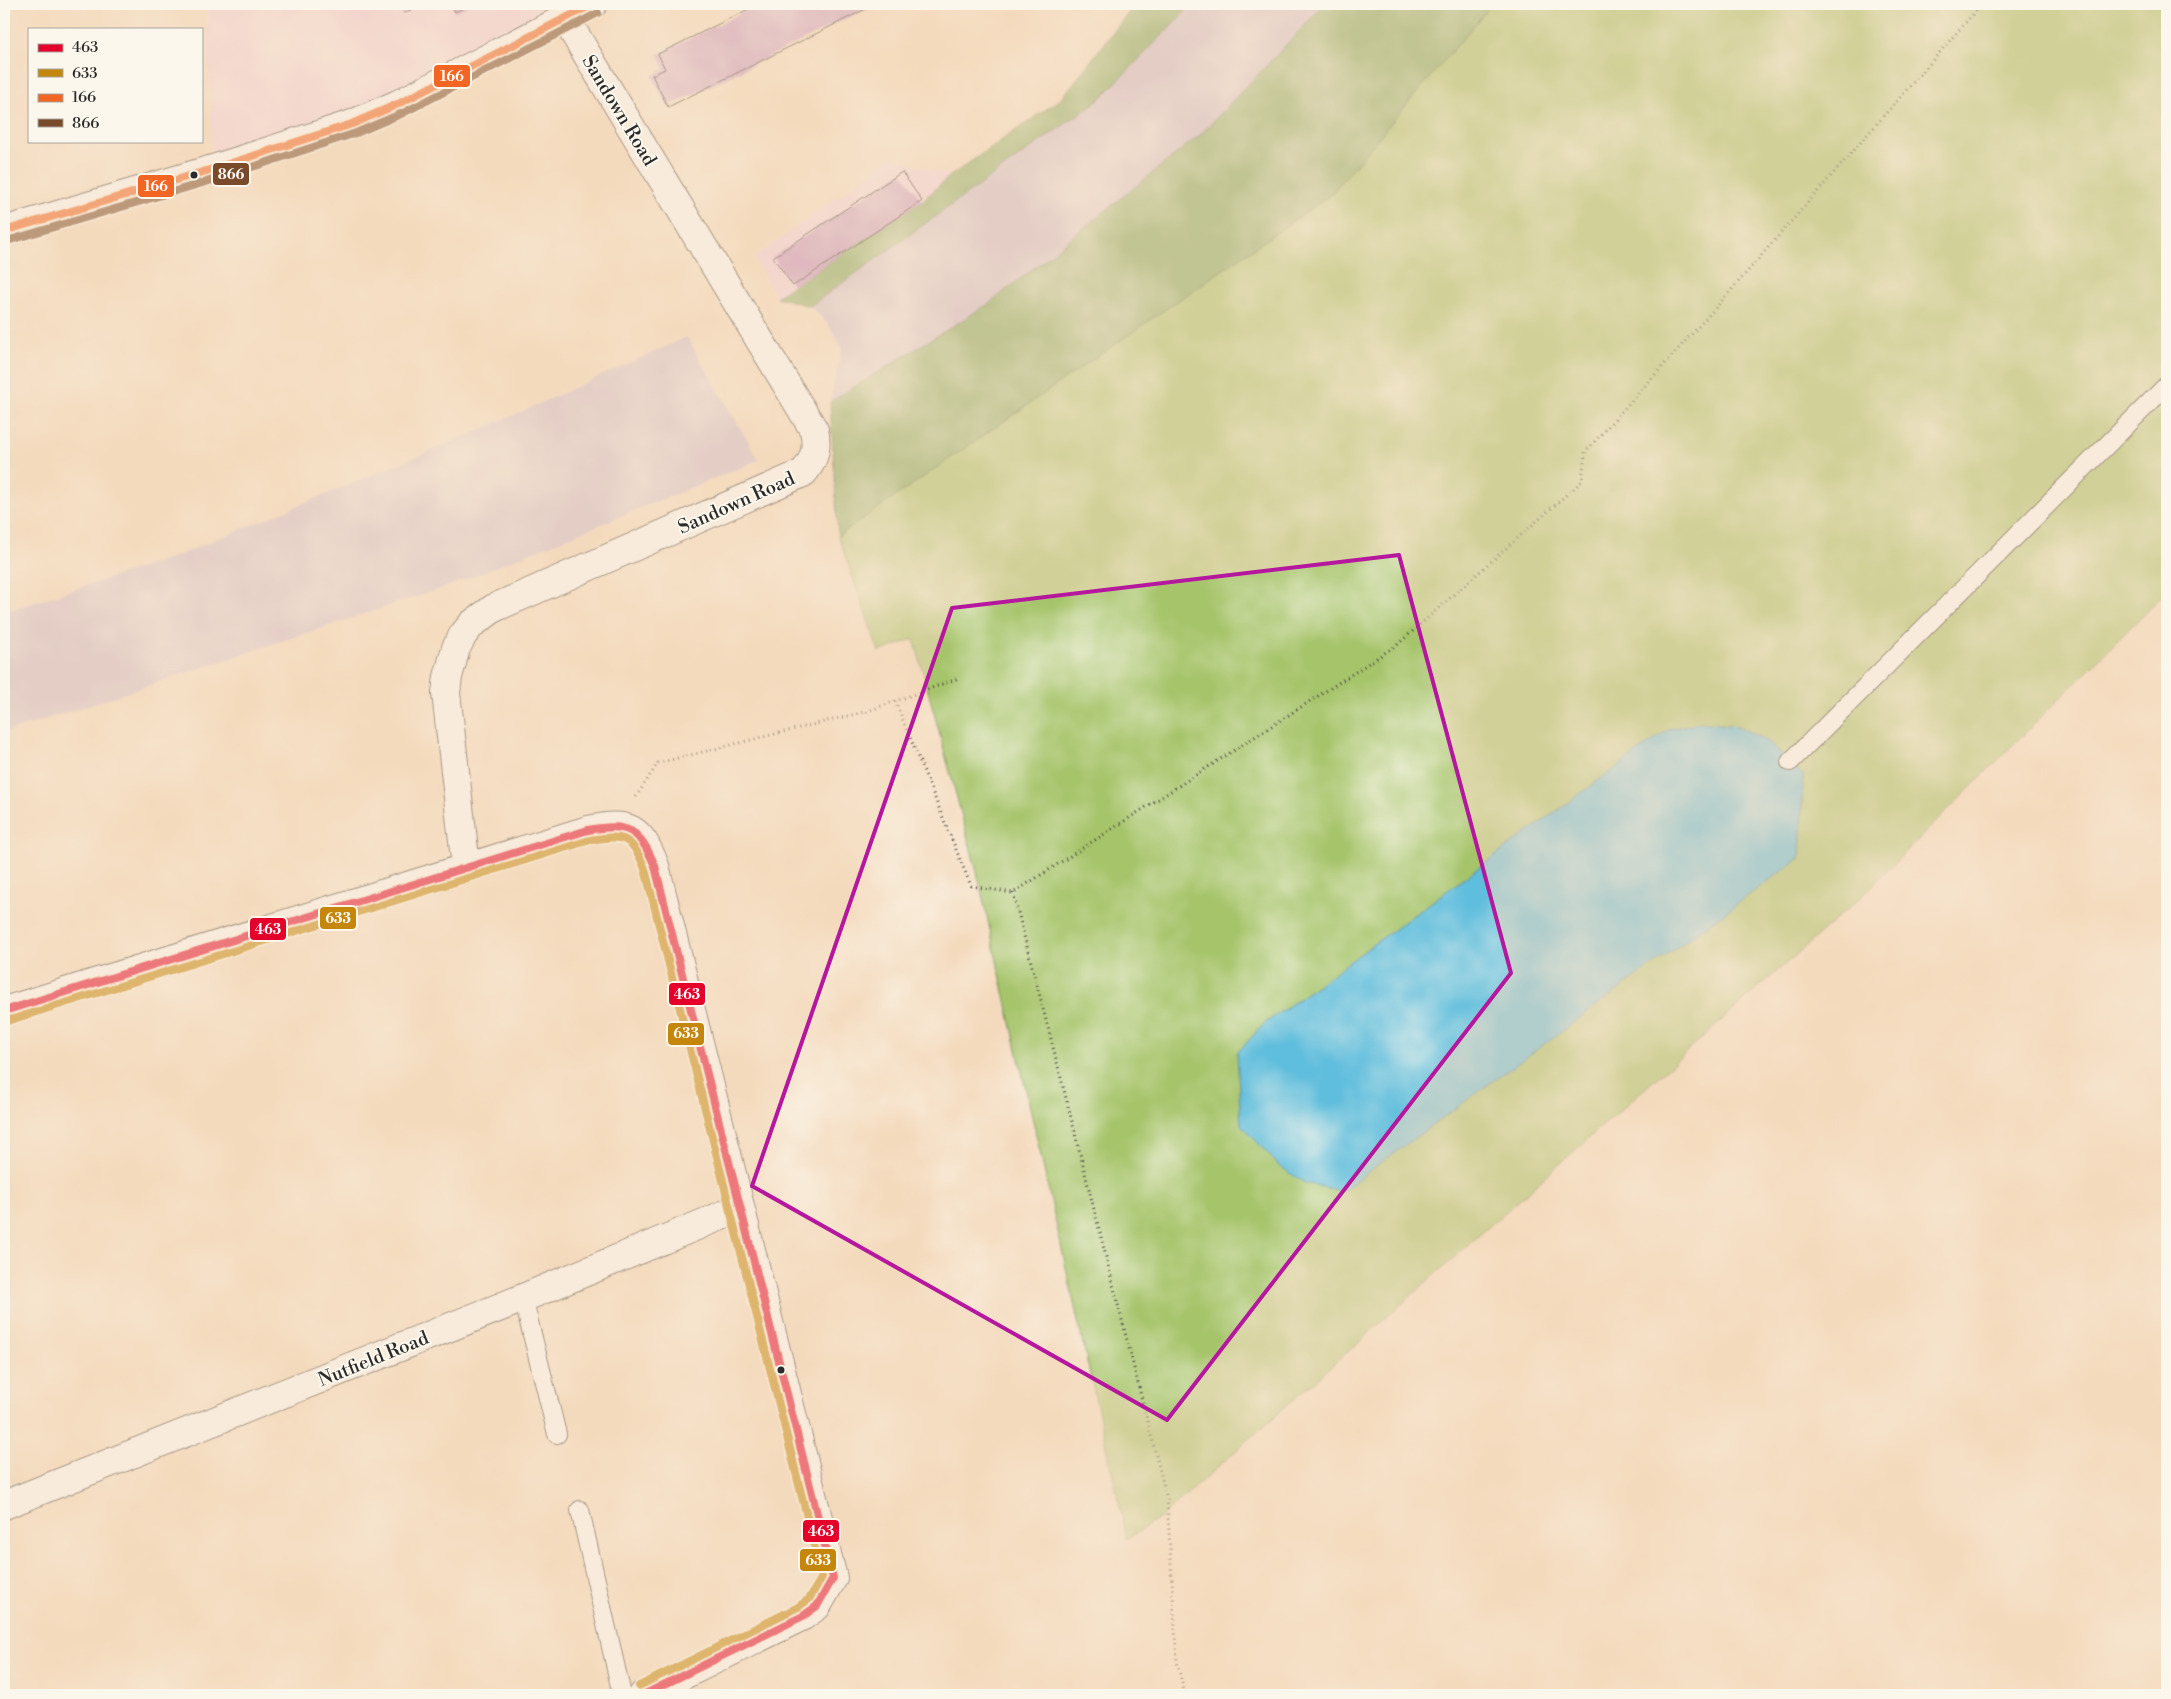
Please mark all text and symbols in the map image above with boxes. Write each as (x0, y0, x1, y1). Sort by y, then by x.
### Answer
legend (28, 28, 202, 142)
text: 463 (72, 38, 98, 57)
street label: Sandown Road (577, 51, 662, 171)
text: 633 (72, 64, 98, 83)
line badge: 166 (433, 64, 471, 88)
text: 166 (440, 68, 464, 86)
text: 166 (72, 88, 96, 107)
text: 866 (72, 114, 99, 133)
line badge: 866 (212, 162, 250, 186)
text: 866 (218, 166, 244, 184)
unlabelled marker (189, 170, 199, 180)
line badge: 166 (137, 174, 175, 198)
text: 166 (144, 178, 168, 196)
street label: Sandown Road (674, 466, 799, 539)
line badge: 633 (319, 906, 357, 930)
text: 633 (325, 910, 351, 928)
line badge: 463 (249, 917, 287, 941)
text: 463 (255, 921, 281, 939)
line badge: 463 (668, 982, 706, 1006)
text: 463 (674, 986, 700, 1004)
line badge: 633 (667, 1022, 705, 1046)
text: 633 (673, 1025, 699, 1043)
street label: Nutfield Road (315, 1326, 432, 1392)
unlabelled marker (776, 1365, 786, 1375)
line badge: 463 (802, 1519, 840, 1543)
text: 463 (808, 1523, 834, 1541)
line badge: 633 (799, 1548, 837, 1572)
text: 633 (805, 1552, 831, 1570)

